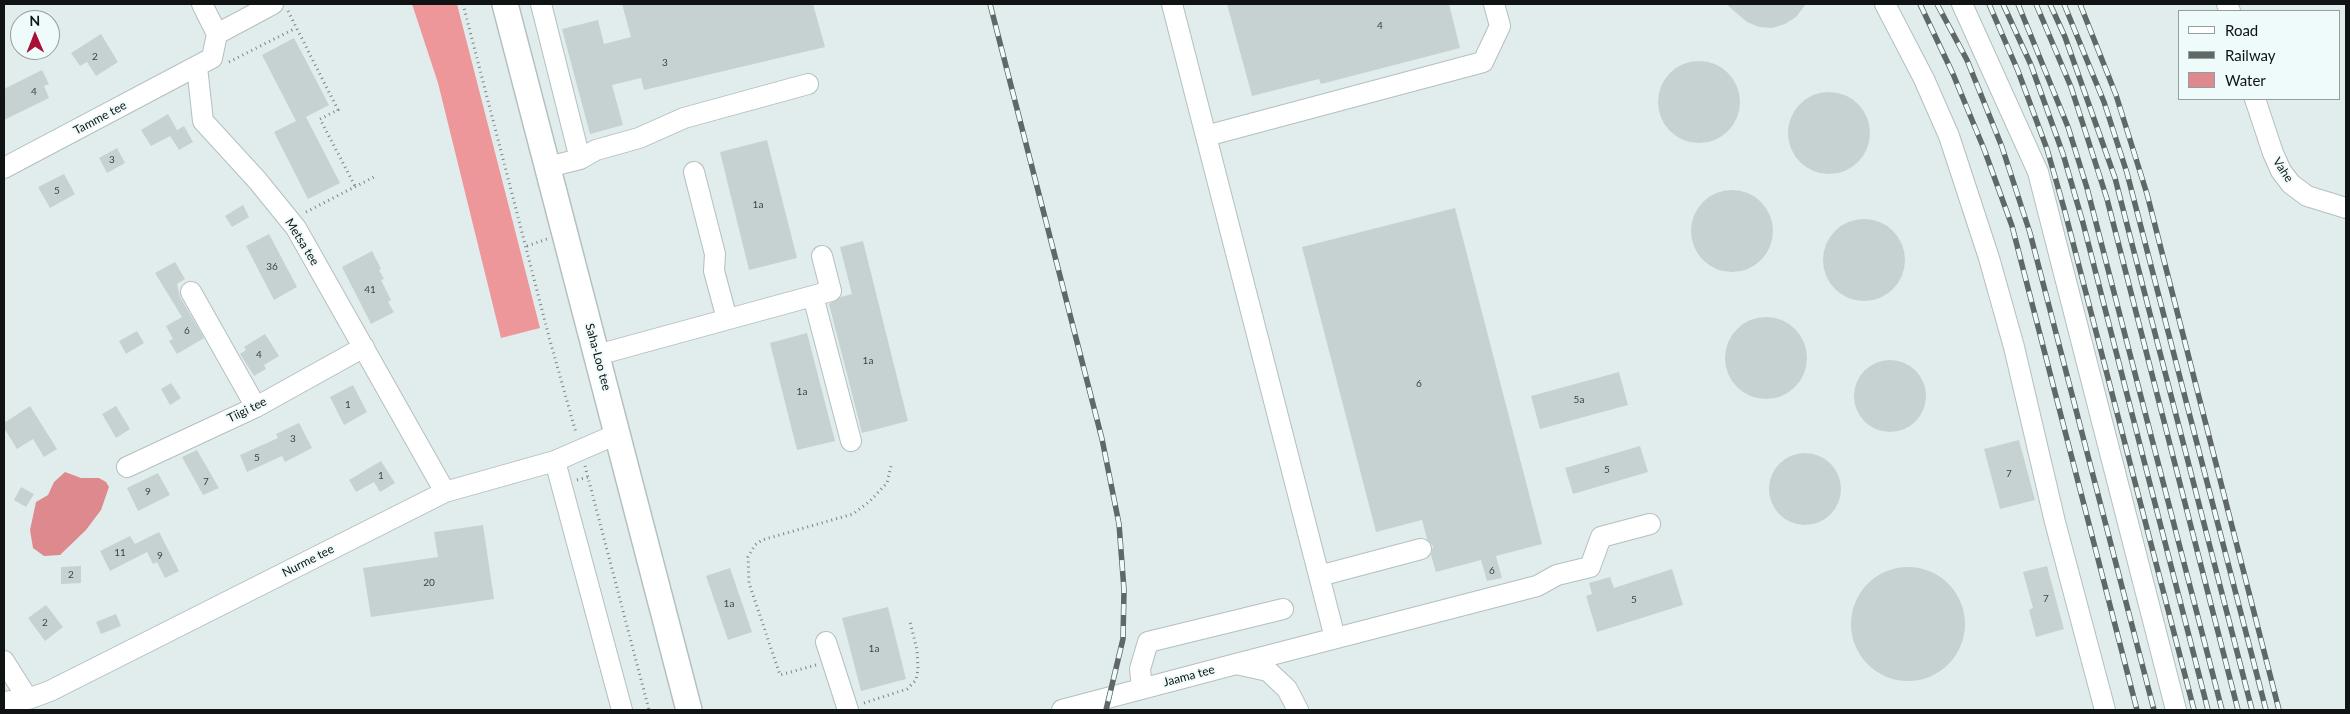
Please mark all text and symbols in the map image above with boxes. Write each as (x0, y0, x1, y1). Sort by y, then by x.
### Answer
north arrow (10, 10, 60, 60)
legend (2178, 10, 2340, 100)
text: N (29, 12, 40, 29)
house number: 4 (1377, 20, 1383, 32)
text: Road (2225, 21, 2258, 39)
text: Railway (2225, 46, 2276, 64)
house number: 2 (92, 51, 98, 63)
house number: 3 (662, 57, 668, 69)
text: Water (2225, 71, 2266, 89)
house number: 4 (31, 86, 37, 98)
street label: Tamme tee (71, 98, 129, 138)
house number: 3 (109, 154, 115, 166)
street label: Vahe (2270, 155, 2296, 185)
house number: 5 (54, 185, 60, 197)
house number: 1a (753, 199, 763, 211)
street label: Metsa tee (282, 216, 322, 268)
house number: 36 (266, 261, 278, 273)
house number: 41 (364, 284, 376, 296)
street label: Saha-Loo tee (582, 322, 614, 392)
house number: 6 (184, 325, 190, 337)
house number: 4 (256, 349, 262, 361)
house number: 1a (863, 355, 873, 367)
house number: 6 (1416, 378, 1422, 390)
house number: 1a (797, 386, 807, 398)
street label: Tiigi tee (225, 394, 269, 426)
house number: 5a (1574, 394, 1584, 406)
house number: 1 (345, 399, 351, 411)
house number: 3 (290, 433, 296, 445)
house number: 5 (254, 452, 260, 464)
house number: 5 (1604, 464, 1610, 476)
house number: 7 (2006, 468, 2012, 480)
house number: 1 (378, 470, 384, 482)
house number: 7 (203, 476, 209, 488)
house number: 9 (145, 486, 151, 498)
street label: Nurme tee (280, 542, 336, 580)
house number: 11 (114, 547, 126, 559)
house number: 9 (157, 550, 163, 562)
house number: 6 (1489, 565, 1495, 577)
house number: 2 (68, 569, 74, 581)
house number: 20 (423, 577, 435, 589)
house number: 7 (2043, 593, 2049, 605)
house number: 5 (1631, 594, 1637, 606)
house number: 1a (724, 598, 734, 610)
house number: 2 (42, 617, 48, 629)
house number: 1a (869, 643, 879, 655)
street label: Jaama tee (1162, 662, 1216, 690)

